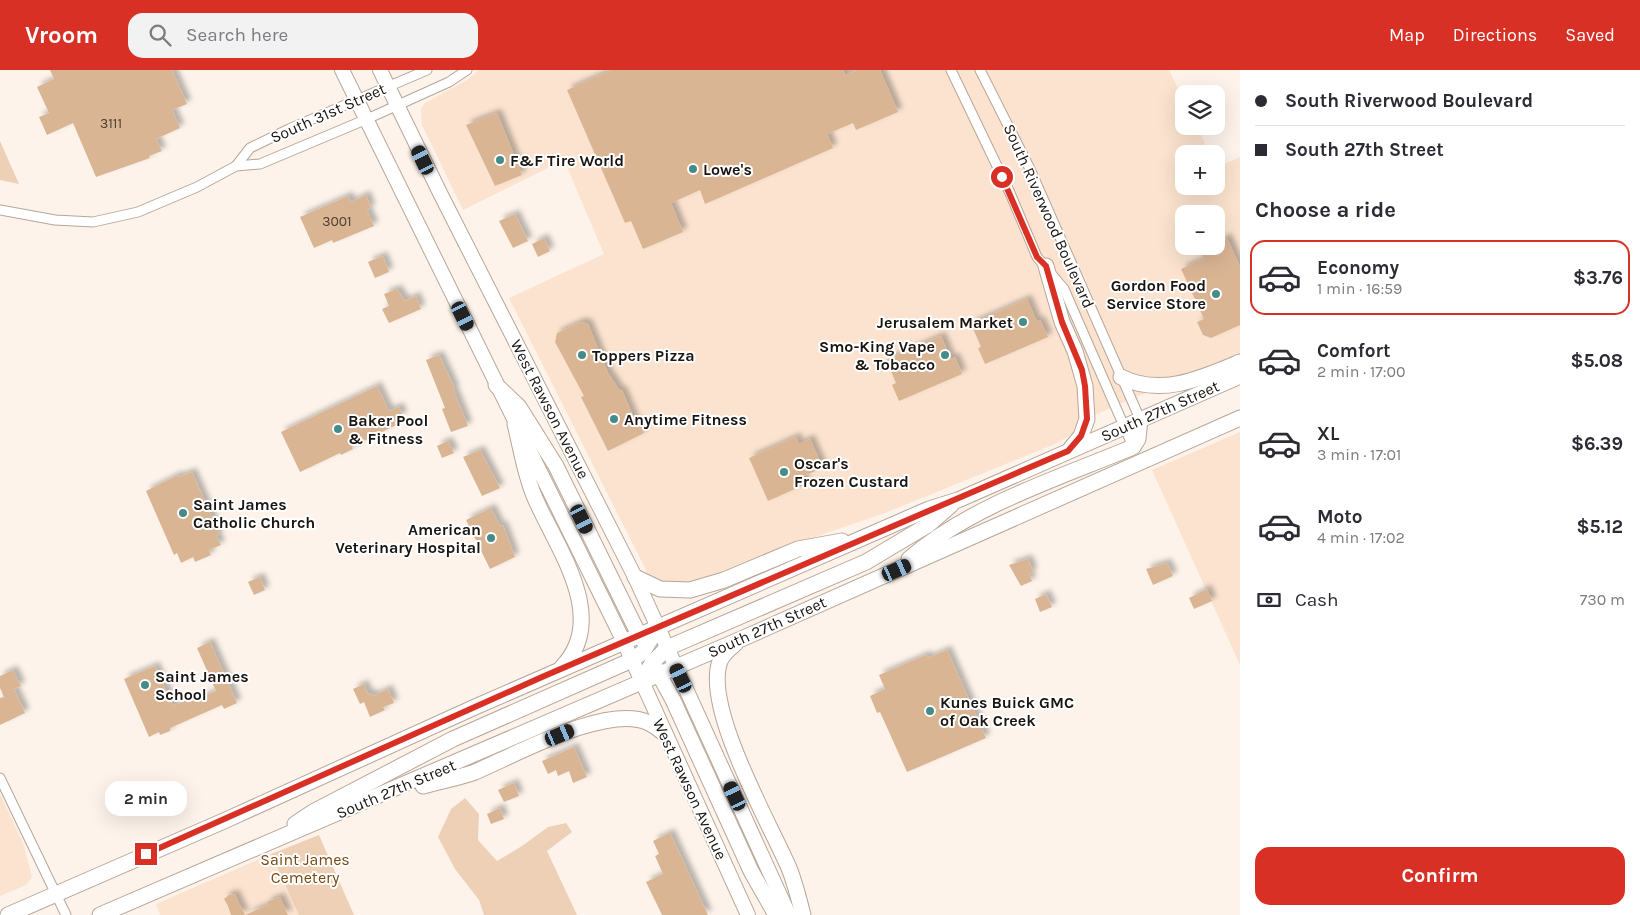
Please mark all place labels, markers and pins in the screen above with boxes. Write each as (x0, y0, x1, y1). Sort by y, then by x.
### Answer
place label: F&F Tire World (510, 151, 624, 170)
marker: F&F Tire World (494, 154, 506, 166)
place label: Lowe's (703, 160, 752, 179)
marker: Lowe's (687, 163, 699, 175)
place label: Gordon Food Service Store (1106, 276, 1206, 313)
marker: Gordon Food Service Store (1210, 288, 1222, 300)
place label: Jerusalem Market (877, 313, 1013, 332)
marker: Jerusalem Market (1017, 316, 1029, 328)
place label: Smo-King Vape & Tobacco (819, 337, 935, 374)
place label: Toppers Pizza (592, 346, 695, 365)
marker: Toppers Pizza (576, 349, 588, 361)
marker: Smo-King Vape & Tobacco (939, 349, 951, 361)
place label: Anytime Fitness (624, 410, 747, 429)
place label: Baker Pool & Fitness (348, 411, 428, 448)
marker: Anytime Fitness (608, 413, 620, 425)
marker: Baker Pool & Fitness (332, 423, 344, 435)
place label: Oscar's Frozen Custard (794, 454, 909, 491)
marker: Oscar's Frozen Custard (778, 466, 790, 478)
place label: Saint James Catholic Church (193, 495, 315, 532)
marker: Saint James Catholic Church (177, 507, 189, 519)
place label: American Veterinary Hospital (335, 520, 481, 557)
marker: American Veterinary Hospital (485, 532, 497, 544)
place label: Saint James School (155, 667, 249, 704)
marker: Saint James School (139, 679, 151, 691)
place label: Kunes Buick GMC of Oak Creek (940, 693, 1074, 730)
marker: Kunes Buick GMC of Oak Creek (924, 705, 936, 717)

